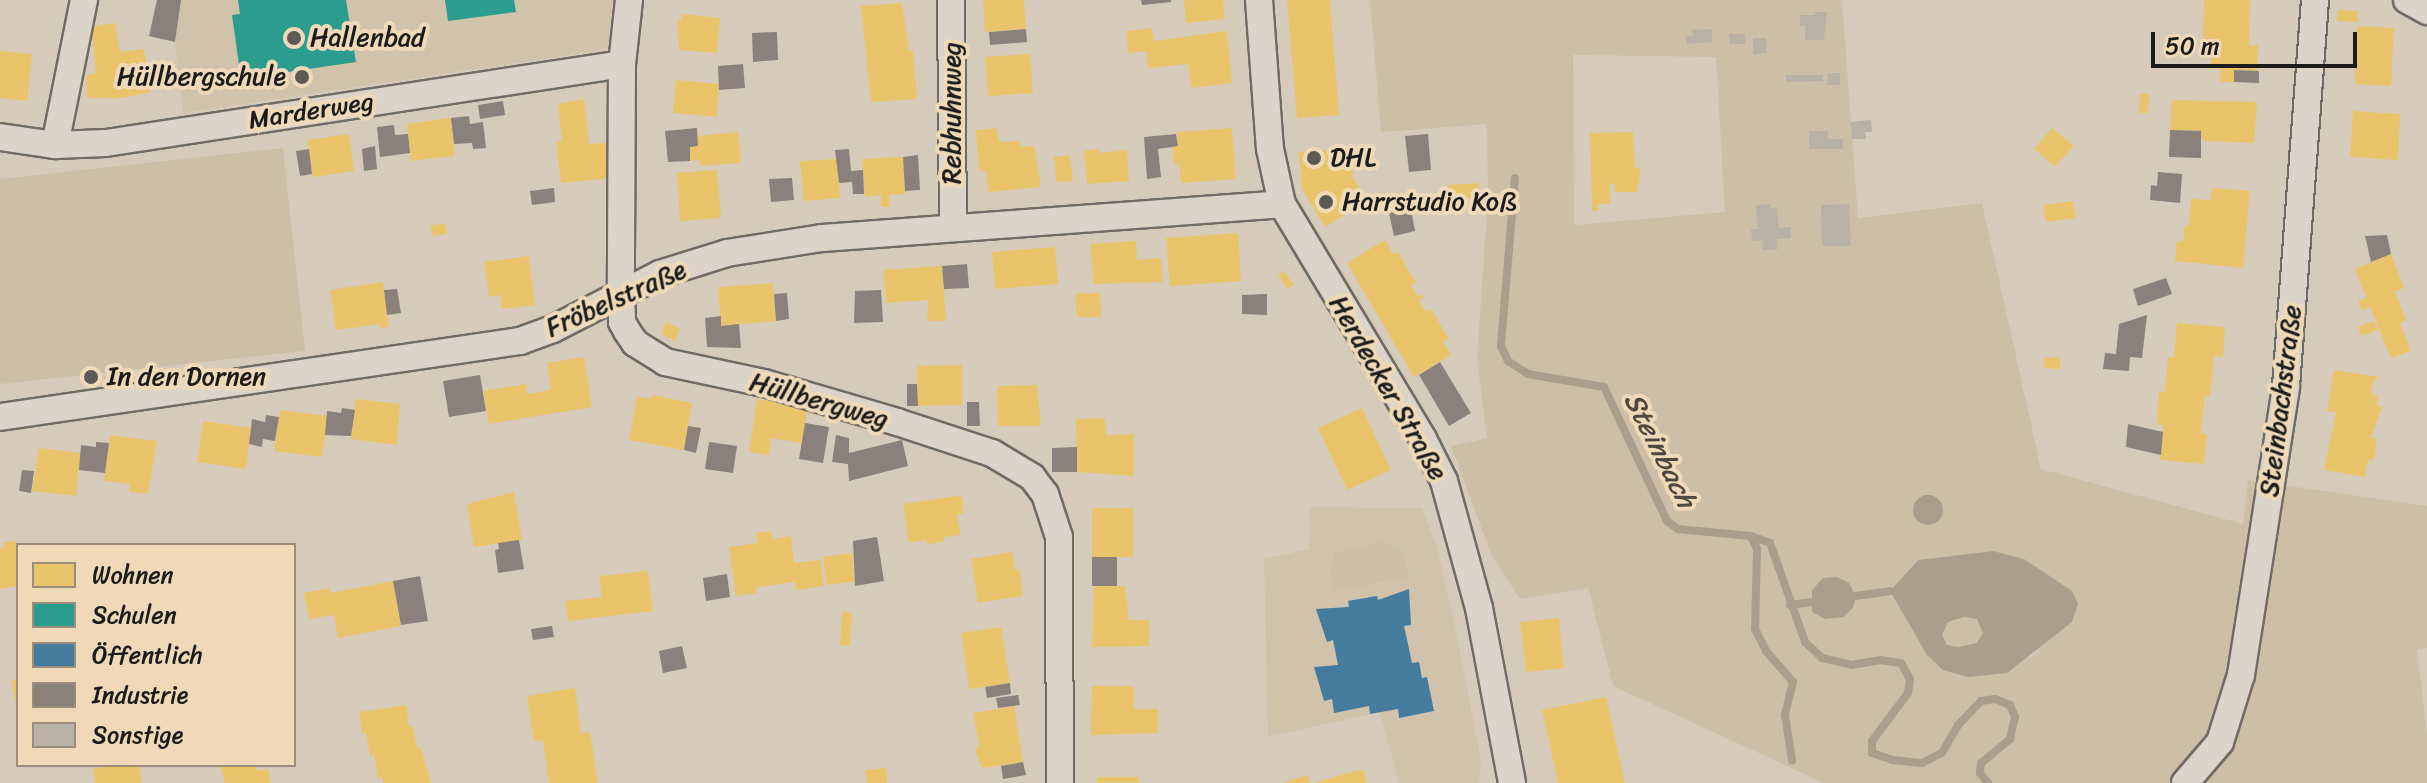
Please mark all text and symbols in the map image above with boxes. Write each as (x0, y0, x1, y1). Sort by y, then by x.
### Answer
scale bar (2155, 16, 2361, 66)
place label: Hallenbad (310, 22, 425, 54)
text: 50 m (2165, 25, 2220, 67)
marker: Hallenbad (285, 29, 303, 47)
street label: Rebhuhnweg (936, 42, 968, 184)
place label: Hüllbergschule (117, 61, 286, 93)
marker: Hüllbergschule (293, 68, 311, 86)
street label: Marderweg (246, 86, 376, 136)
place label: DHL (1330, 142, 1376, 174)
marker: DHL (1305, 149, 1323, 167)
place label: Harrstudio Koß (1342, 186, 1519, 218)
marker: Harrstudio Koß (1317, 193, 1335, 211)
street label: Fröbelstraße (541, 254, 691, 344)
street label: Herdecker Straße (1322, 290, 1454, 486)
street label: Steinbachstraße (2254, 303, 2308, 499)
place label: In den Dornen (107, 361, 267, 393)
street label: Hüllbergweg (746, 366, 892, 436)
marker: In den Dornen (82, 368, 100, 386)
water label: Steinbach (1617, 387, 1703, 513)
legend (16, 543, 296, 767)
text: Wohnen (92, 554, 174, 596)
text: Schulen (92, 594, 177, 636)
text: Öffentlich (92, 634, 203, 676)
text: Industrie (92, 674, 188, 716)
text: Sonstige (92, 714, 183, 756)

